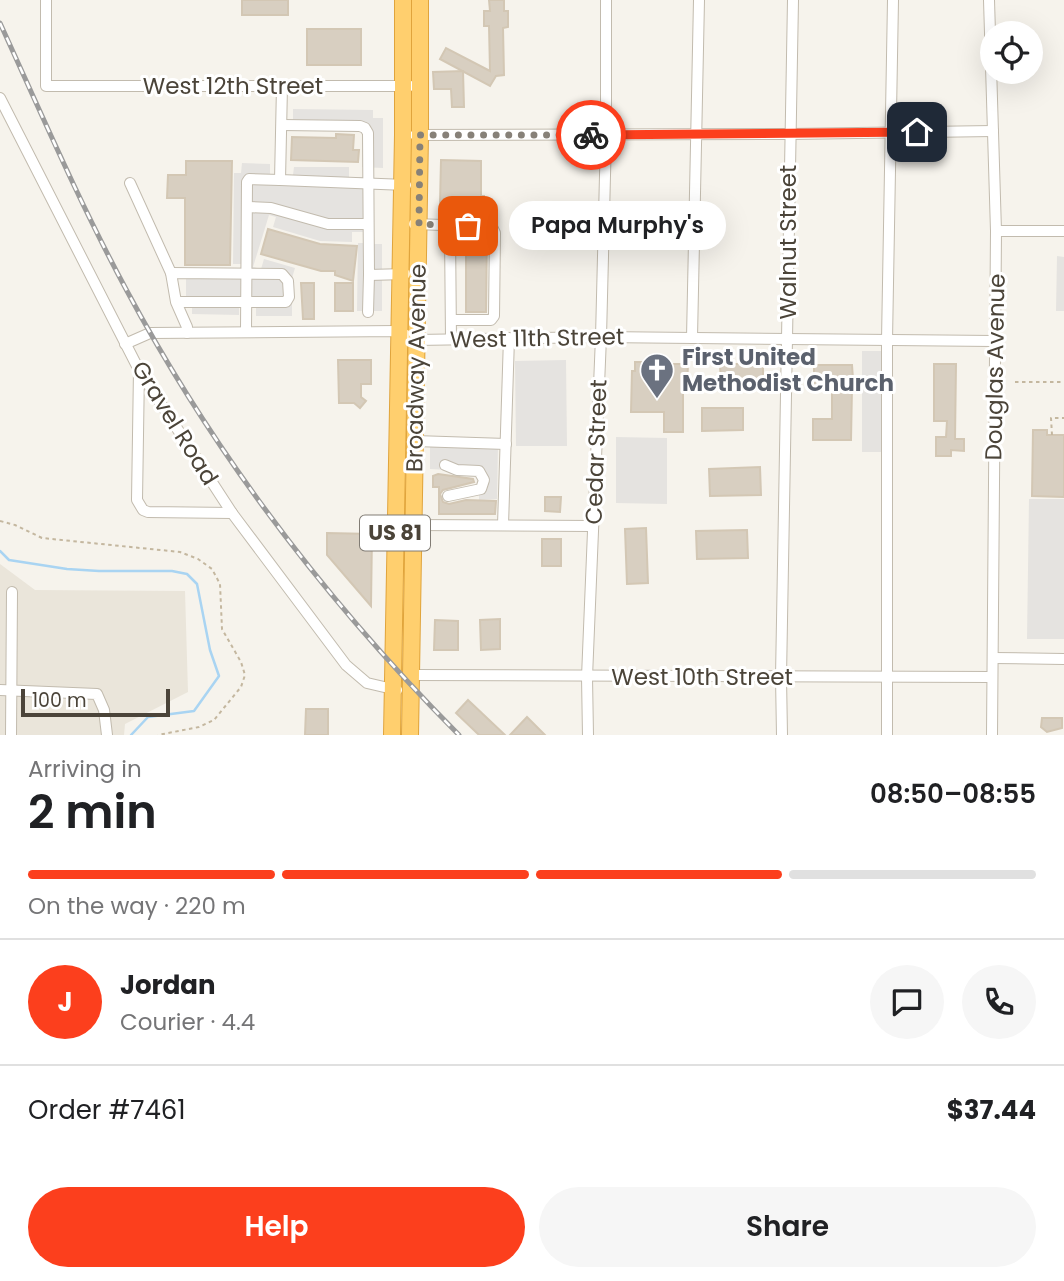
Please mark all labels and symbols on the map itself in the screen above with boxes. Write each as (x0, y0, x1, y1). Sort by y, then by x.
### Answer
street label: West 12th Street (143, 70, 323, 102)
courier (556, 100, 626, 170)
pin (887, 102, 947, 162)
street label: Walnut Street (772, 165, 804, 319)
pin (438, 196, 498, 256)
callout: Papa Murphy's (510, 202, 727, 250)
street label: Broadway Avenue (398, 264, 434, 472)
street label: Douglas Avenue (977, 273, 1013, 461)
street label: West 11th Street (449, 320, 625, 356)
place label: First United Methodist Church (682, 341, 894, 399)
church icon: First United Methodist Church (638, 351, 676, 400)
street label: Gravel Road (124, 355, 226, 491)
street label: Cedar Street (577, 379, 615, 525)
road number: US 81 (360, 516, 430, 550)
street label: West 10th Street (611, 661, 793, 693)
scale bar (21, 686, 170, 718)

